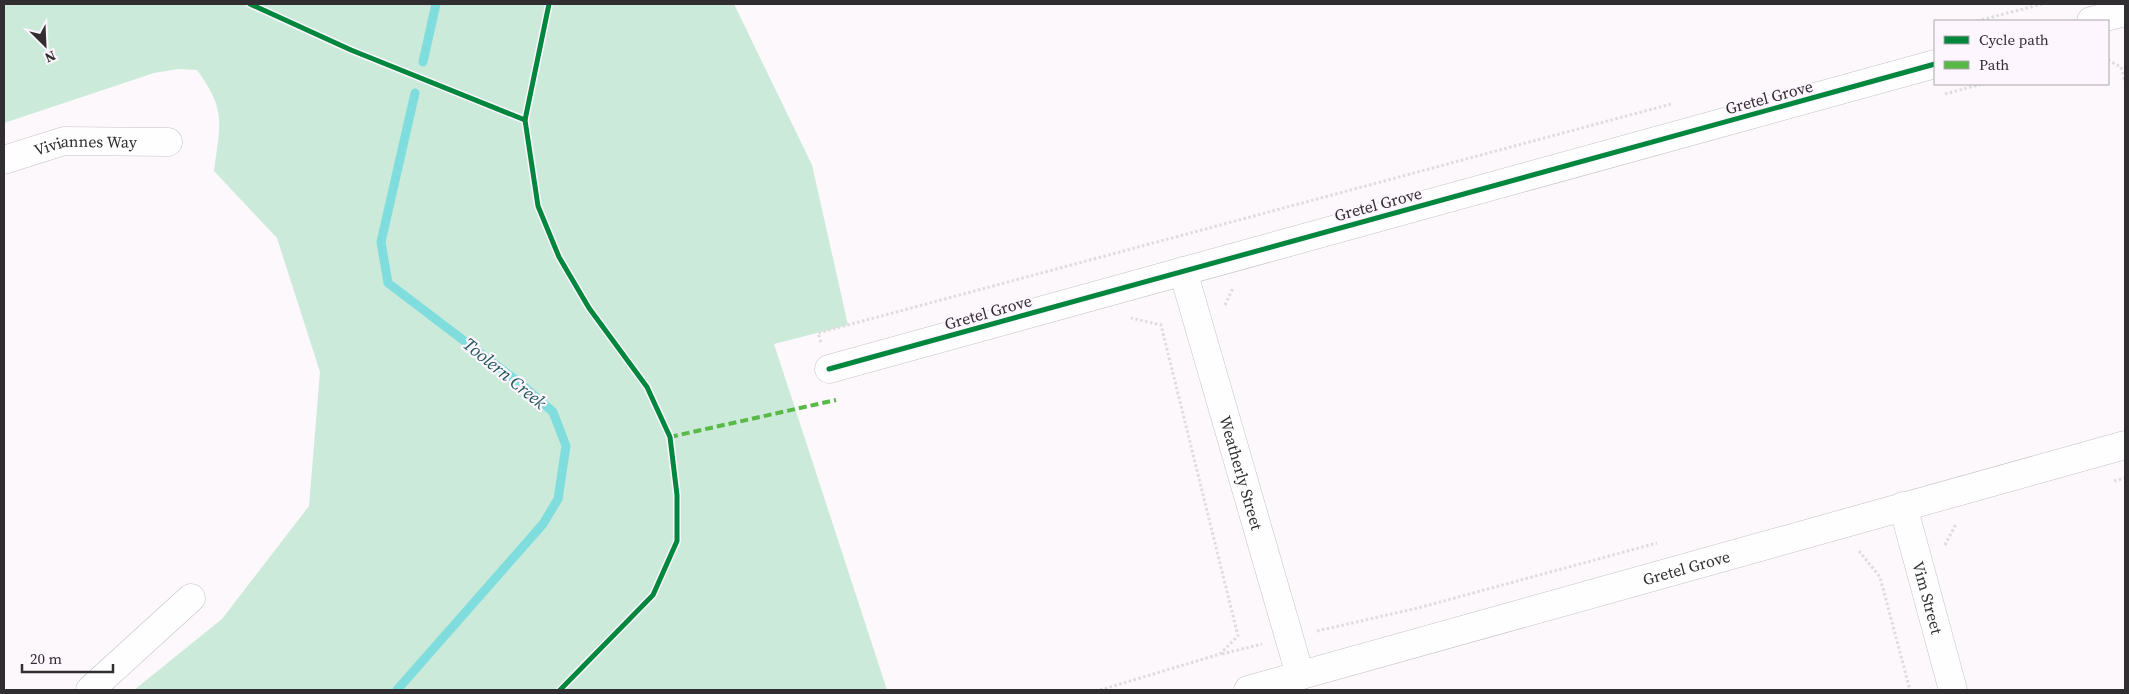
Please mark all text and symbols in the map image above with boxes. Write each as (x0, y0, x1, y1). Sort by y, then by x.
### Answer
north arrow (20, 20, 70, 70)
legend (1934, 20, 2109, 85)
text: Cycle path (1979, 29, 2049, 50)
text: N (42, 46, 59, 68)
text: Path (1979, 54, 2009, 75)
street label: Gretel Grove (1723, 75, 1815, 119)
street label: Viviannes Way (31, 130, 138, 161)
street label: Gretel Grove (1332, 182, 1424, 226)
street label: Gretel Grove (942, 289, 1034, 335)
water label: Toolern Creek (458, 331, 553, 415)
street label: Weatherly Street (1214, 413, 1269, 533)
street label: Gretel Grove (1640, 545, 1732, 590)
street label: Vim Street (1908, 559, 1949, 637)
scale bar (22, 642, 114, 674)
text: 20 m (30, 648, 62, 669)

